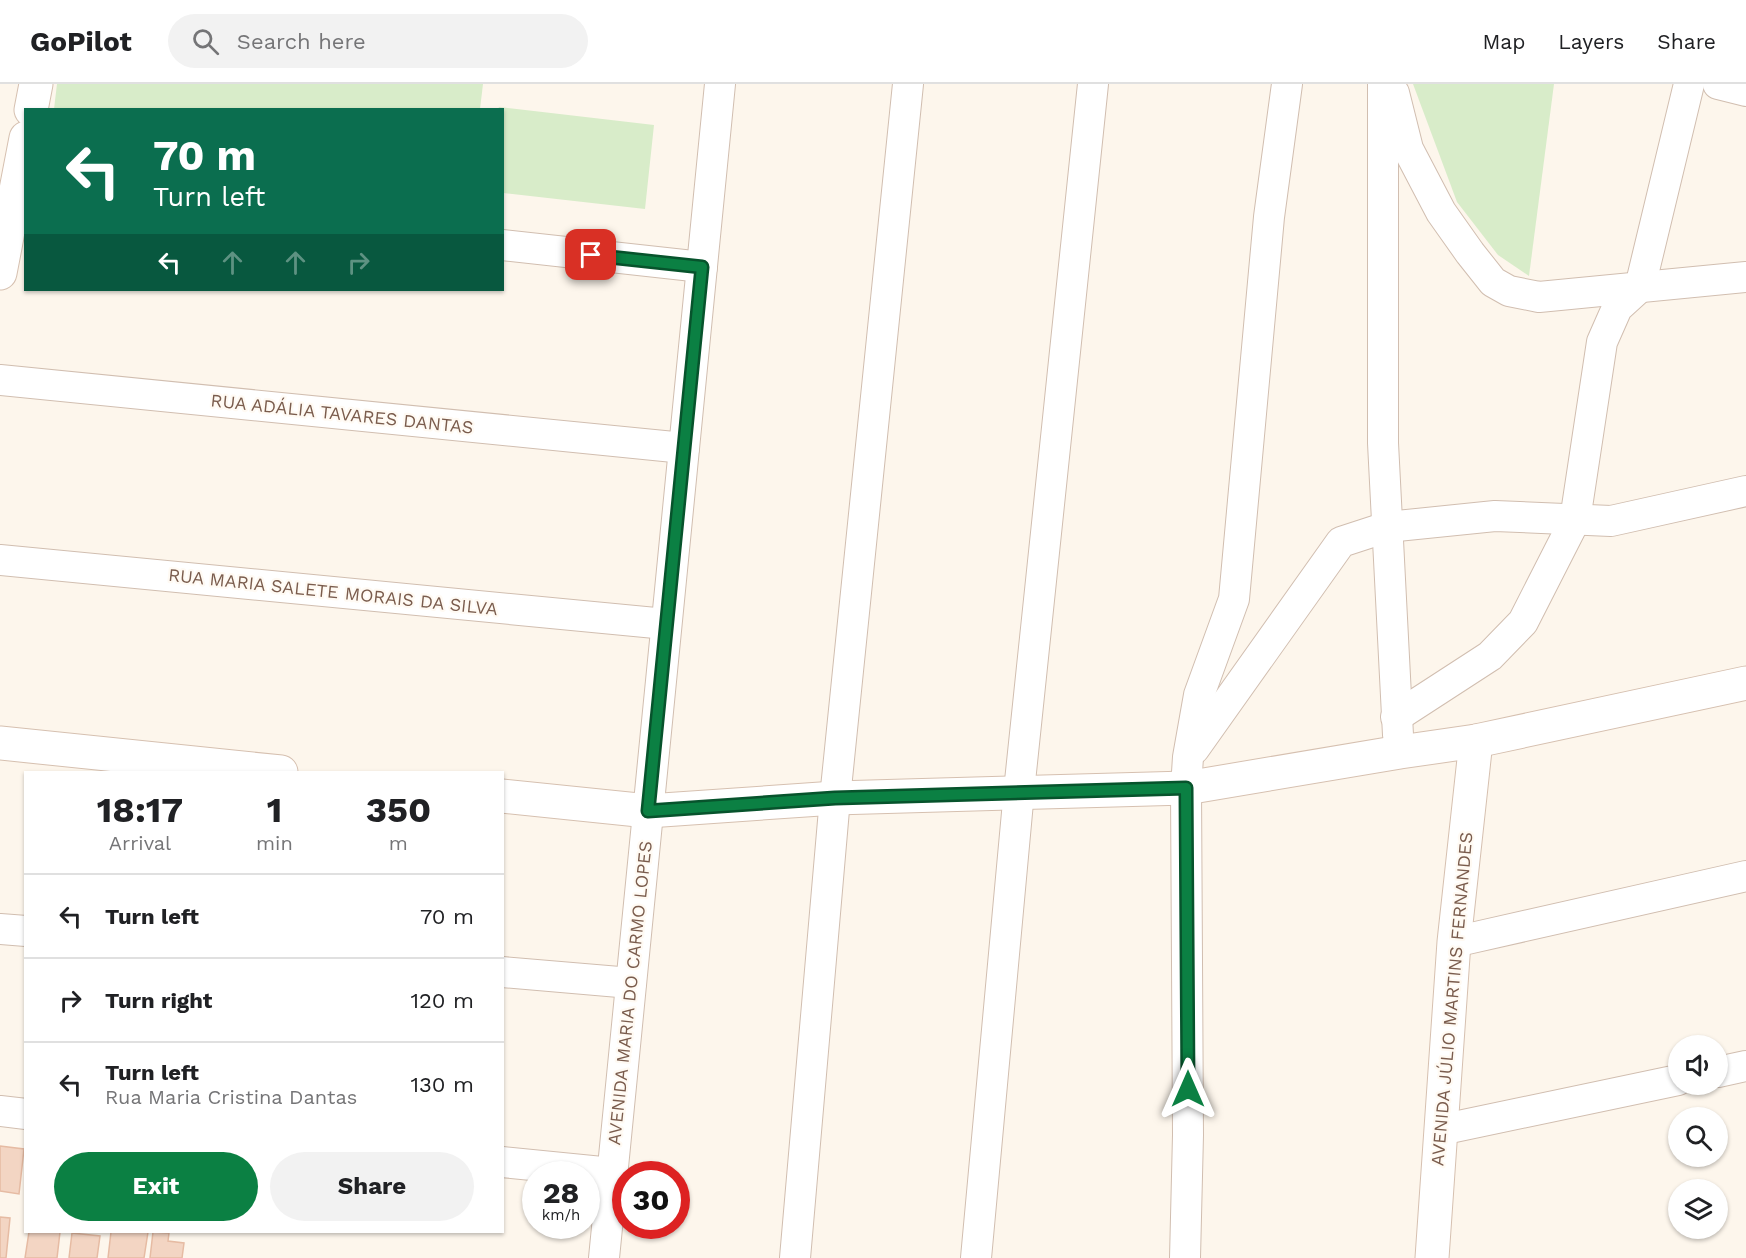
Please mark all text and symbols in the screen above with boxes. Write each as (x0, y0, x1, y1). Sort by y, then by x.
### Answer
search box (168, 14, 588, 68)
text: GoPilot (30, 25, 132, 58)
icon: search (189, 25, 222, 58)
text: Search here (237, 29, 366, 54)
text: Map (1482, 29, 1525, 54)
text: Layers (1558, 29, 1624, 54)
text: Share (1657, 29, 1716, 54)
text: 70 m (153, 131, 256, 180)
icon: left (54, 132, 132, 210)
text: Turn left (153, 181, 265, 213)
pin (565, 229, 616, 280)
icon: arrive (574, 238, 607, 271)
icon: left (153, 246, 186, 279)
icon: ahead (216, 246, 249, 279)
icon: ahead (279, 246, 312, 279)
icon: right (342, 246, 375, 279)
street label: RUA ADÁLIA TAVARES DANTAS (210, 389, 474, 438)
street label: RUA MARIA SALETE MORAIS DA SILVA (167, 564, 499, 619)
text: 18:17 (97, 789, 183, 831)
text: 1 (267, 789, 282, 831)
text: 350 (366, 789, 431, 831)
text: Arrival (109, 831, 171, 855)
text: min (256, 831, 293, 855)
text: m (389, 831, 408, 855)
street label: AVENIDA JÚLIO MARTINS FERNANDES (1426, 831, 1477, 1167)
street label: AVENIDA MARIA DO CARMO LOPES (603, 840, 656, 1146)
icon: left (54, 900, 87, 933)
text: Turn left (105, 904, 199, 929)
text: 70 m (420, 904, 474, 929)
icon: right (54, 984, 87, 1017)
text: Turn right (105, 988, 212, 1013)
text: 120 m (410, 988, 474, 1013)
map controls (1668, 1035, 1728, 1239)
button: sound (1668, 1035, 1728, 1095)
position arrow (1156, 1057, 1220, 1121)
text: Turn left (105, 1060, 199, 1085)
icon: left (54, 1068, 87, 1101)
text: 130 m (410, 1072, 474, 1097)
text: Rua Maria Cristina Dantas (105, 1085, 357, 1109)
button: search (1668, 1107, 1728, 1167)
button: Exit (54, 1152, 258, 1221)
button: Share (270, 1152, 474, 1221)
speed limit sign: 30 (612, 1161, 690, 1239)
text: 28 (543, 1175, 579, 1210)
button: layers (1668, 1179, 1728, 1239)
text: km/h (542, 1206, 580, 1224)

